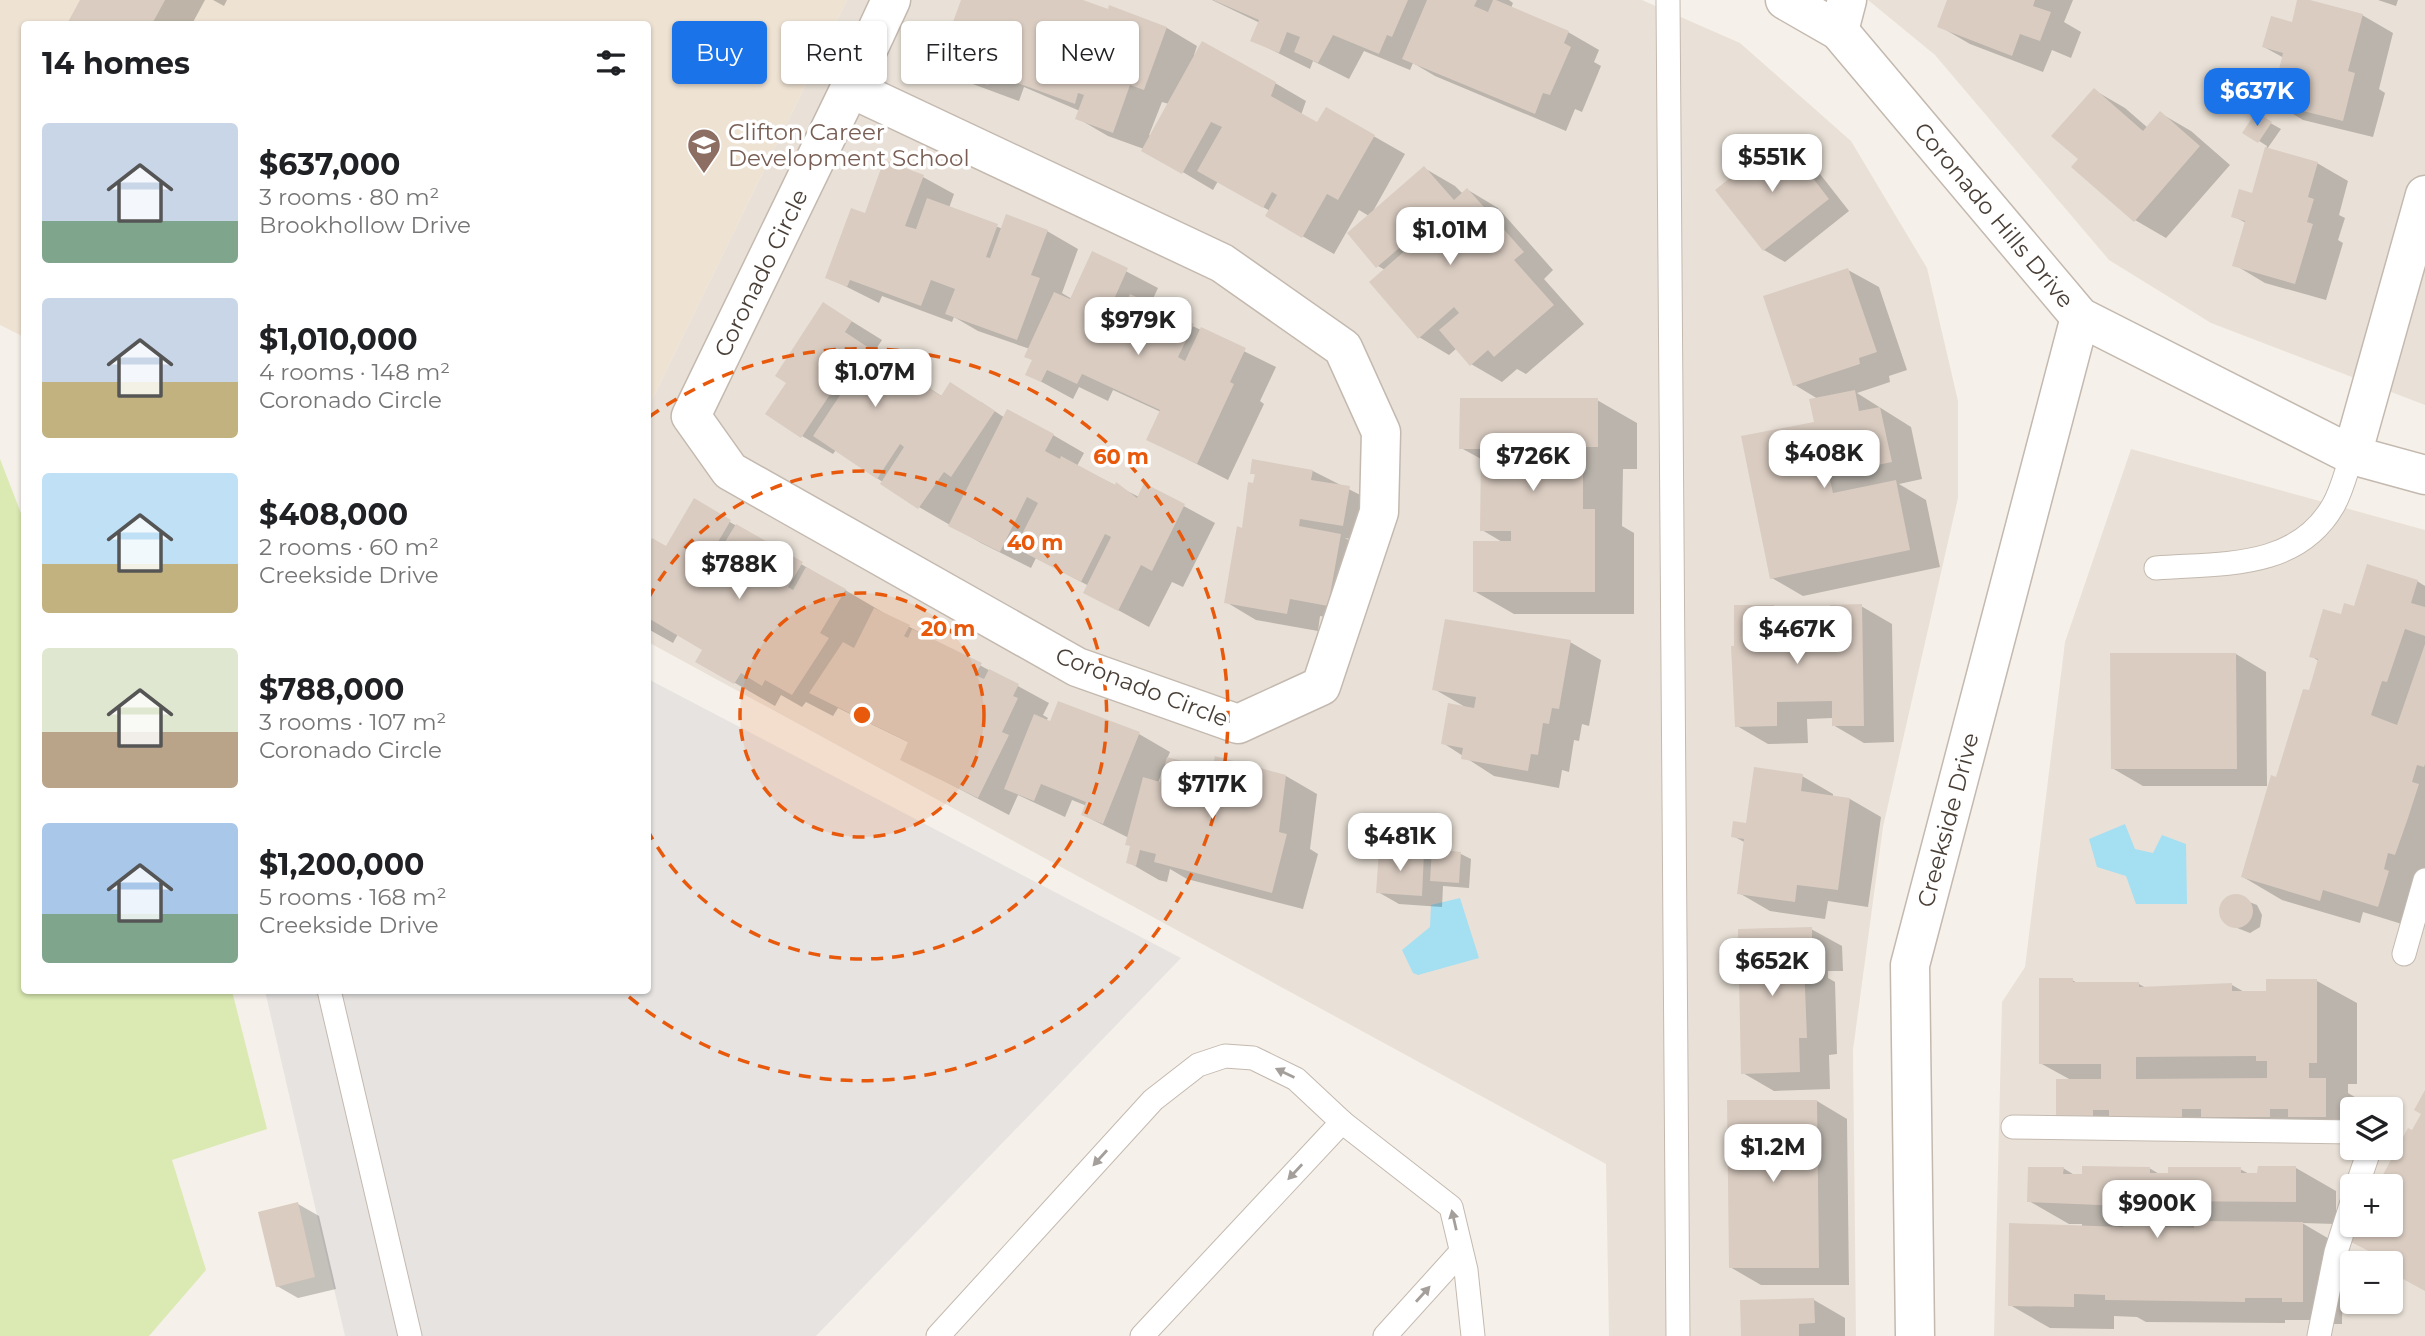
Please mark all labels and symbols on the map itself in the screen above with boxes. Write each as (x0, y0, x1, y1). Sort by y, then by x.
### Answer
pin: $637K (2208, 68, 2306, 128)
street label: Coronado Hills Drive (1908, 117, 2080, 313)
place label: Clifton Career Development School (728, 118, 970, 172)
school or university icon: Clifton Career Development School (685, 126, 723, 175)
pin: $551K (1723, 134, 1821, 194)
street label: Coronado Circle (708, 185, 814, 361)
pin: $1.01M (1393, 208, 1507, 267)
pin: $979K (1089, 298, 1187, 357)
pin: $1.07M (818, 350, 932, 409)
pin: $408K (1775, 430, 1873, 490)
pin: $726K (1484, 434, 1582, 493)
text: 60 m (1093, 444, 1149, 469)
text: 40 m (1007, 530, 1063, 555)
pin: $788K (690, 542, 788, 601)
pin: $467K (1748, 606, 1846, 666)
text: 20 m (921, 616, 975, 641)
street label: Coronado Circle (1052, 641, 1232, 733)
centre of rings (850, 703, 874, 727)
street label: Creekside Drive (1911, 730, 1985, 910)
pin: $717K (1163, 762, 1261, 821)
pin: $481K (1351, 814, 1449, 873)
pin: $652K (1723, 939, 1821, 998)
one-way arrow (1275, 1068, 1295, 1079)
pin: $1.2M (1724, 1124, 1822, 1184)
one-way arrow (1093, 1149, 1109, 1166)
one-way arrow (1288, 1163, 1304, 1180)
pin: $900K (2108, 1180, 2206, 1240)
one-way arrow (1448, 1209, 1459, 1231)
one-way arrow (1415, 1285, 1431, 1303)

